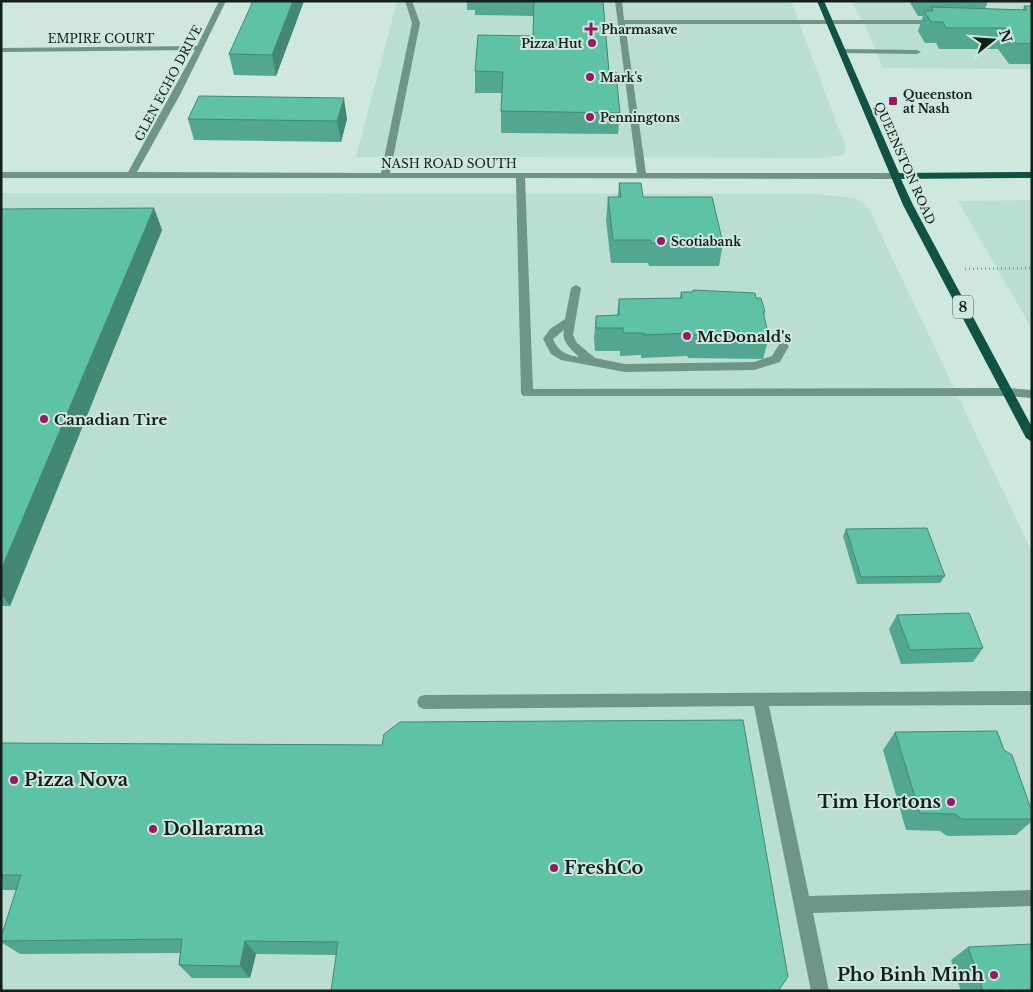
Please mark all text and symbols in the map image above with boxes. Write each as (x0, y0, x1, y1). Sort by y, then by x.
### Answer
north arrow (968, 15, 1018, 65)
street label: GLEN ECHO DRIVE (131, 22, 205, 144)
place label: Pharmasave (601, 22, 678, 37)
marker: Pharmasave (585, 23, 597, 35)
text: N (995, 27, 1016, 45)
street label: EMPIRE COURT (48, 31, 155, 46)
place label: Pizza Hut (521, 36, 582, 51)
marker: Pizza Hut (586, 37, 598, 49)
place label: Mark's (600, 70, 643, 85)
marker: Mark's (584, 71, 596, 83)
place label: Queenston at Nash (903, 87, 973, 116)
marker: Queenston at Nash (887, 95, 899, 107)
street label: QUEENSTON ROAD (871, 99, 939, 227)
place label: Penningtons (600, 110, 680, 125)
marker: Penningtons (584, 111, 596, 123)
street label: NASH ROAD SOUTH (381, 156, 517, 171)
place label: Scotiabank (671, 234, 742, 249)
marker: Scotiabank (655, 235, 667, 247)
road number: 8 (953, 296, 973, 318)
place label: McDonald's (697, 327, 791, 346)
marker: McDonald's (681, 330, 693, 342)
place label: Canadian Tire (54, 410, 167, 429)
marker: Canadian Tire (38, 413, 50, 425)
place label: Pizza Nova (24, 769, 129, 791)
marker: Pizza Nova (8, 774, 20, 786)
place label: Tim Hortons (817, 791, 941, 813)
marker: Tim Hortons (945, 796, 957, 808)
place label: Dollarama (163, 818, 265, 840)
marker: Dollarama (147, 823, 159, 835)
place label: FreshCo (564, 857, 644, 879)
marker: FreshCo (548, 862, 560, 874)
place label: Pho Binh Minh (837, 964, 984, 986)
marker: Pho Binh Minh (988, 969, 1000, 981)

